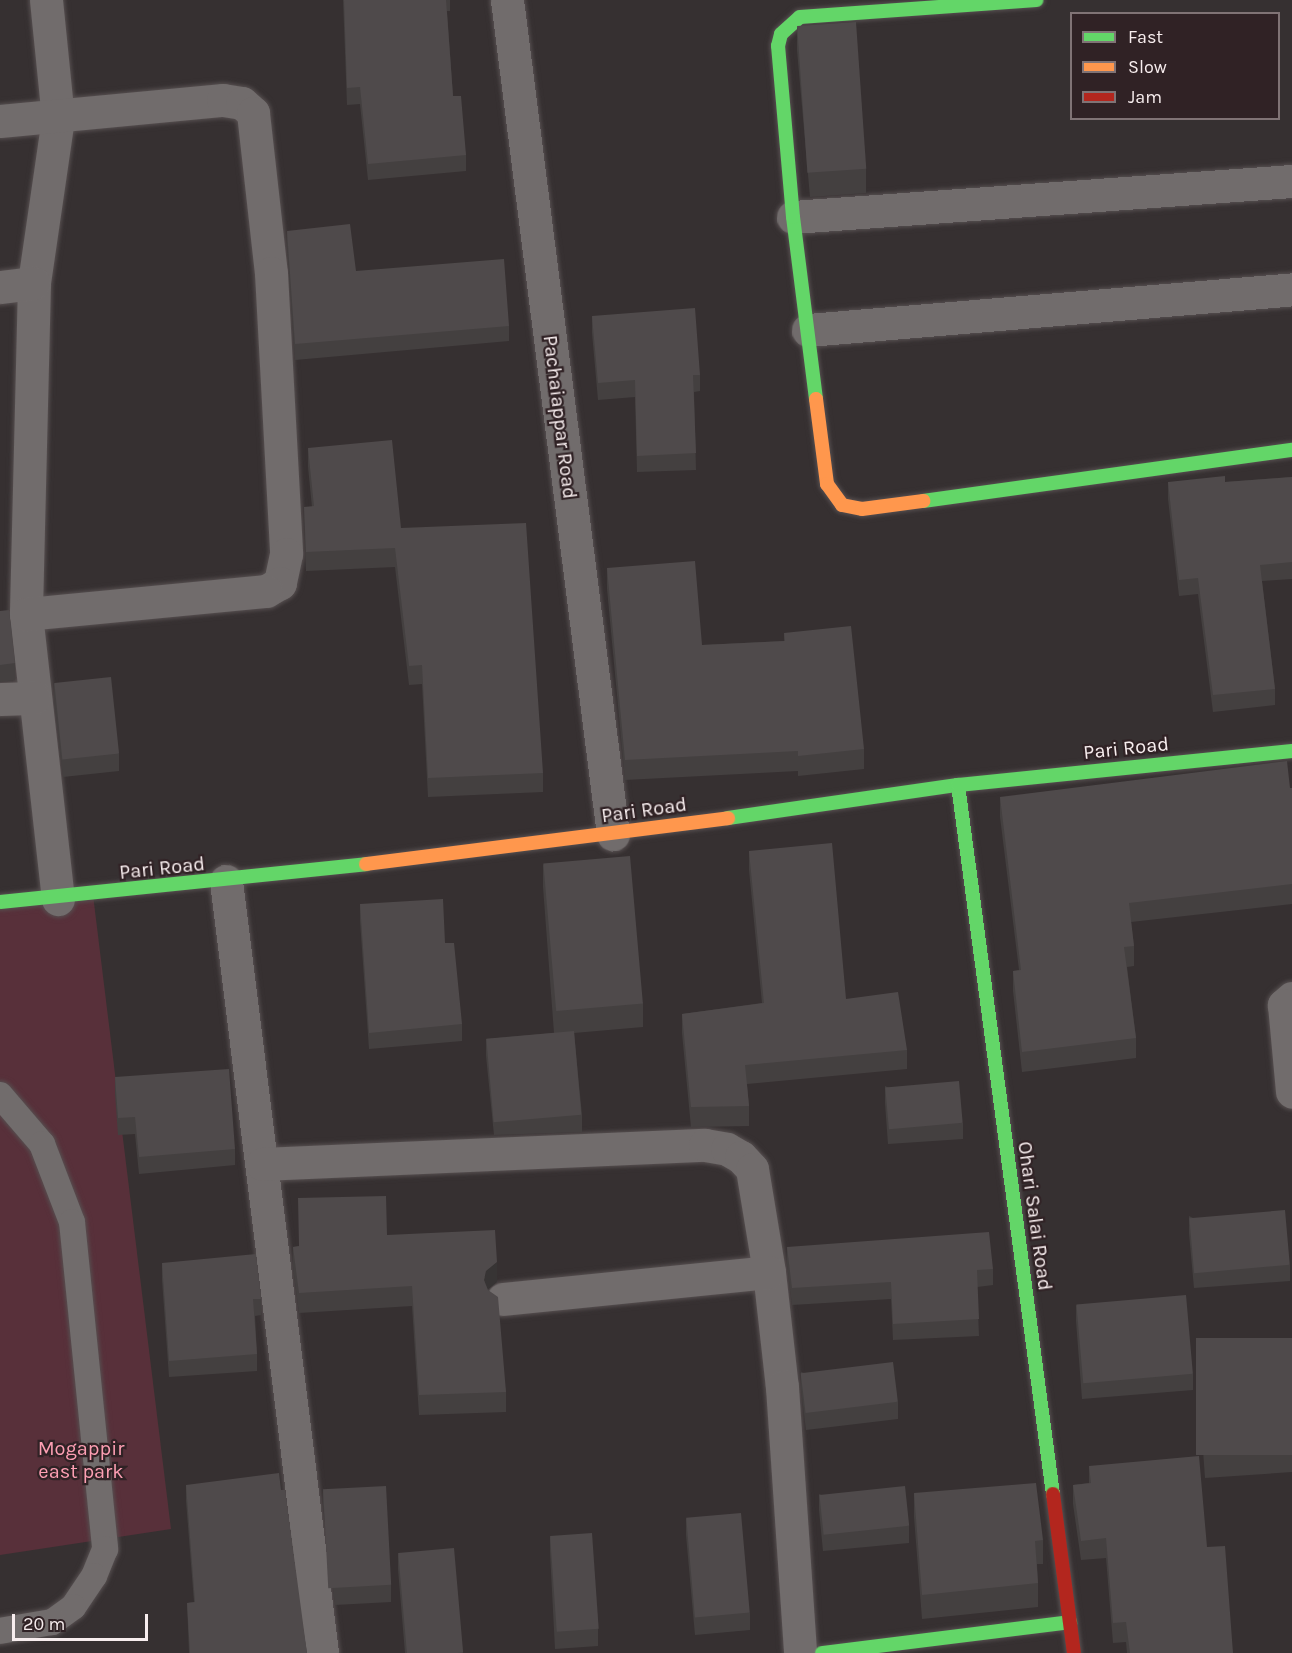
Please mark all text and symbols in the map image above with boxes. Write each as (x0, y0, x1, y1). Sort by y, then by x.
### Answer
legend (1070, 12, 1280, 120)
text: Fast (1128, 26, 1163, 48)
text: Slow (1128, 56, 1167, 78)
text: Jam (1128, 86, 1162, 108)
street label: Pachaiappar Road (538, 334, 582, 500)
street label: Pari Road (1082, 732, 1170, 764)
street label: Pari Road (600, 792, 688, 828)
street label: Pari Road (118, 852, 206, 884)
street label: Ohari Salai Road (1013, 1140, 1057, 1292)
park label: Mogappir east park (38, 1437, 124, 1484)
scale bar (15, 1602, 152, 1640)
text: 20 m (23, 1613, 65, 1635)

